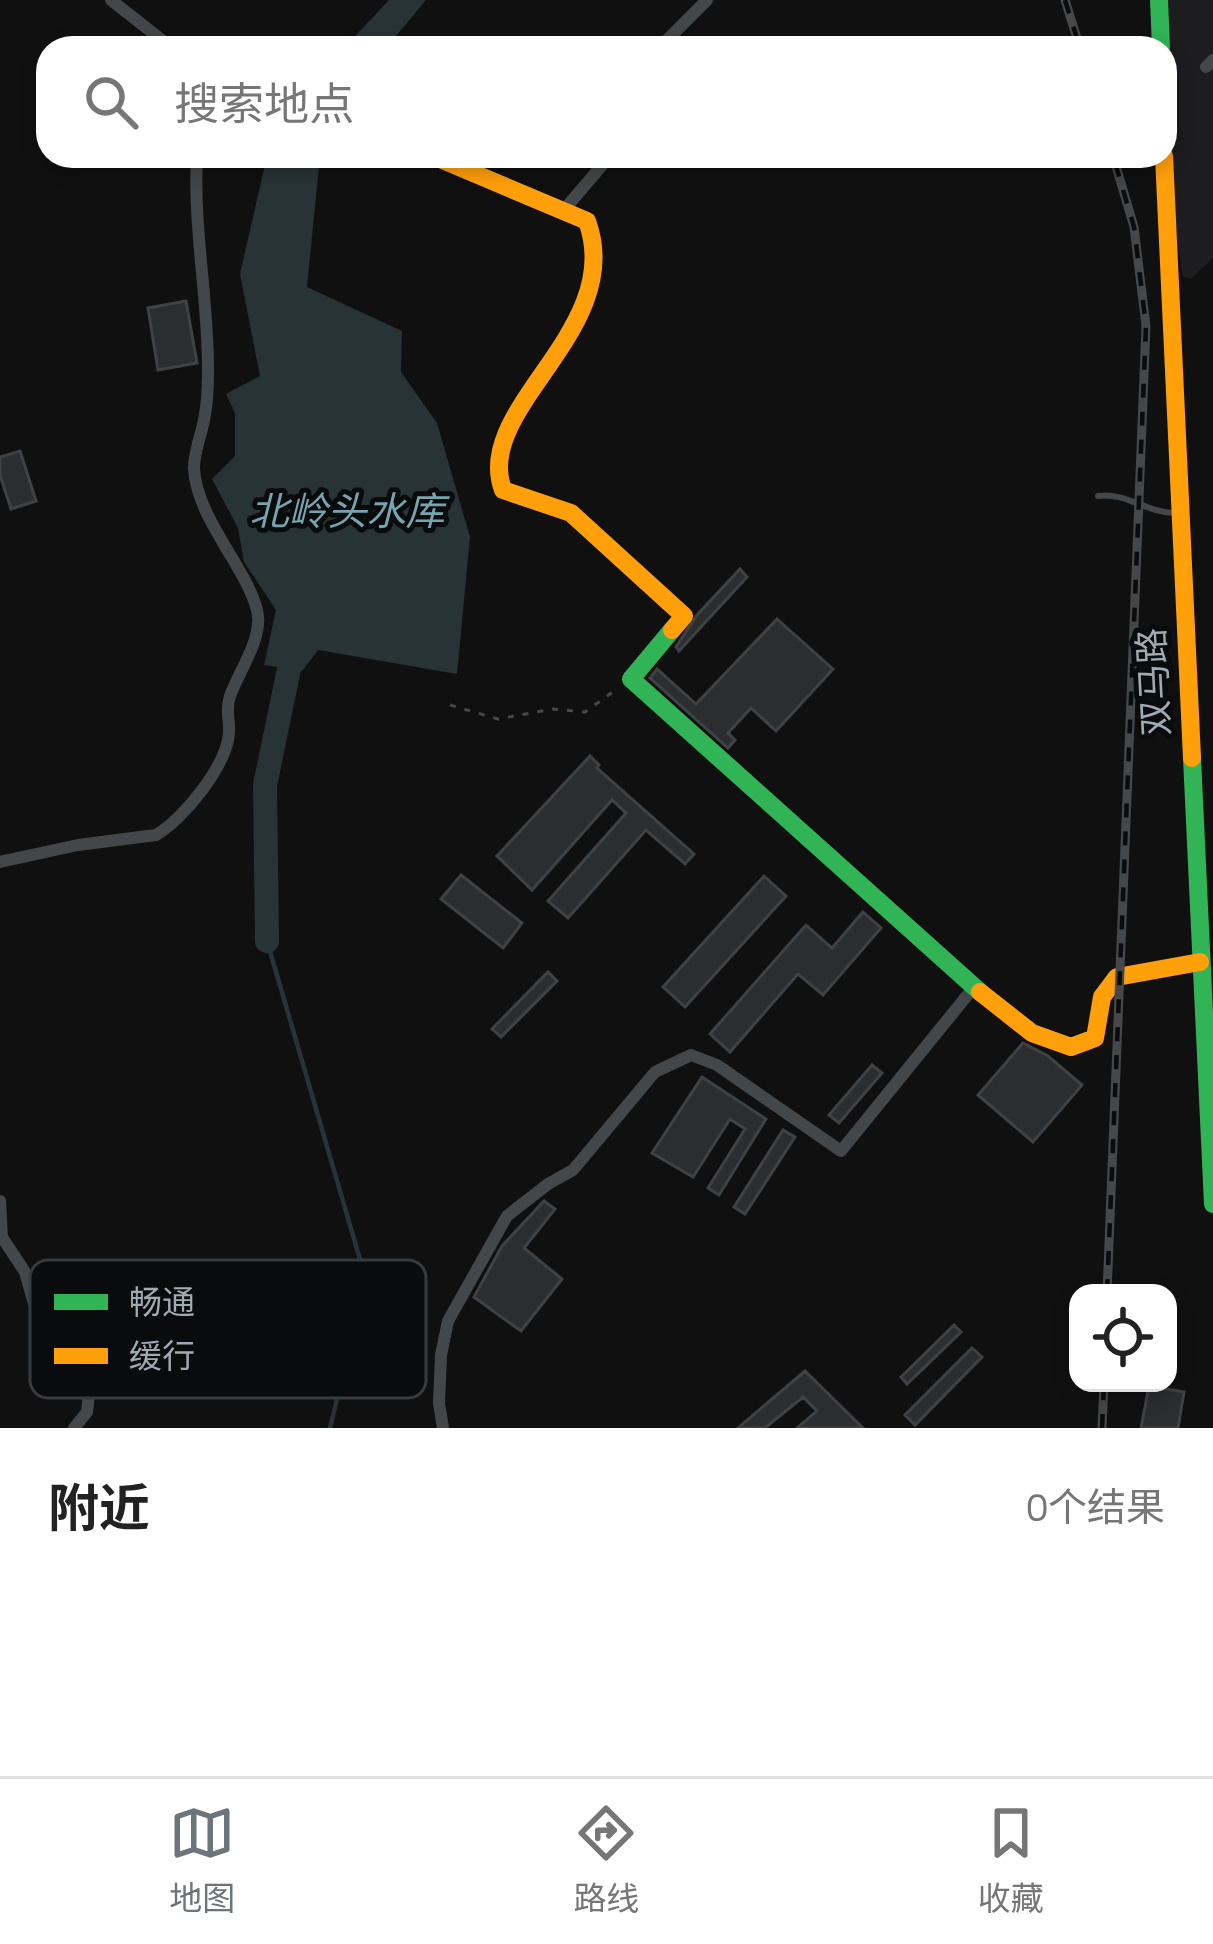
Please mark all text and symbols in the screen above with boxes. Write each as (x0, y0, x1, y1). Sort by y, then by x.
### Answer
search box (36, 36, 1177, 168)
icon: search (78, 69, 144, 135)
text: 搜索地点 (174, 69, 354, 137)
water label: 北岭头水库 (249, 481, 450, 540)
street label: 双马路 (1123, 627, 1183, 737)
legend (30, 1260, 426, 1398)
text: 畅通 (129, 1277, 195, 1327)
map controls (1069, 1284, 1177, 1392)
button: locate (1069, 1284, 1177, 1392)
text: 缓行 (129, 1331, 195, 1381)
text: 附近 (48, 1468, 150, 1546)
text: 0个结果 (1026, 1477, 1165, 1536)
tab: 地图 (169, 1800, 235, 1923)
tab: 路线 (573, 1800, 639, 1923)
tab: 收藏 (978, 1800, 1044, 1923)

